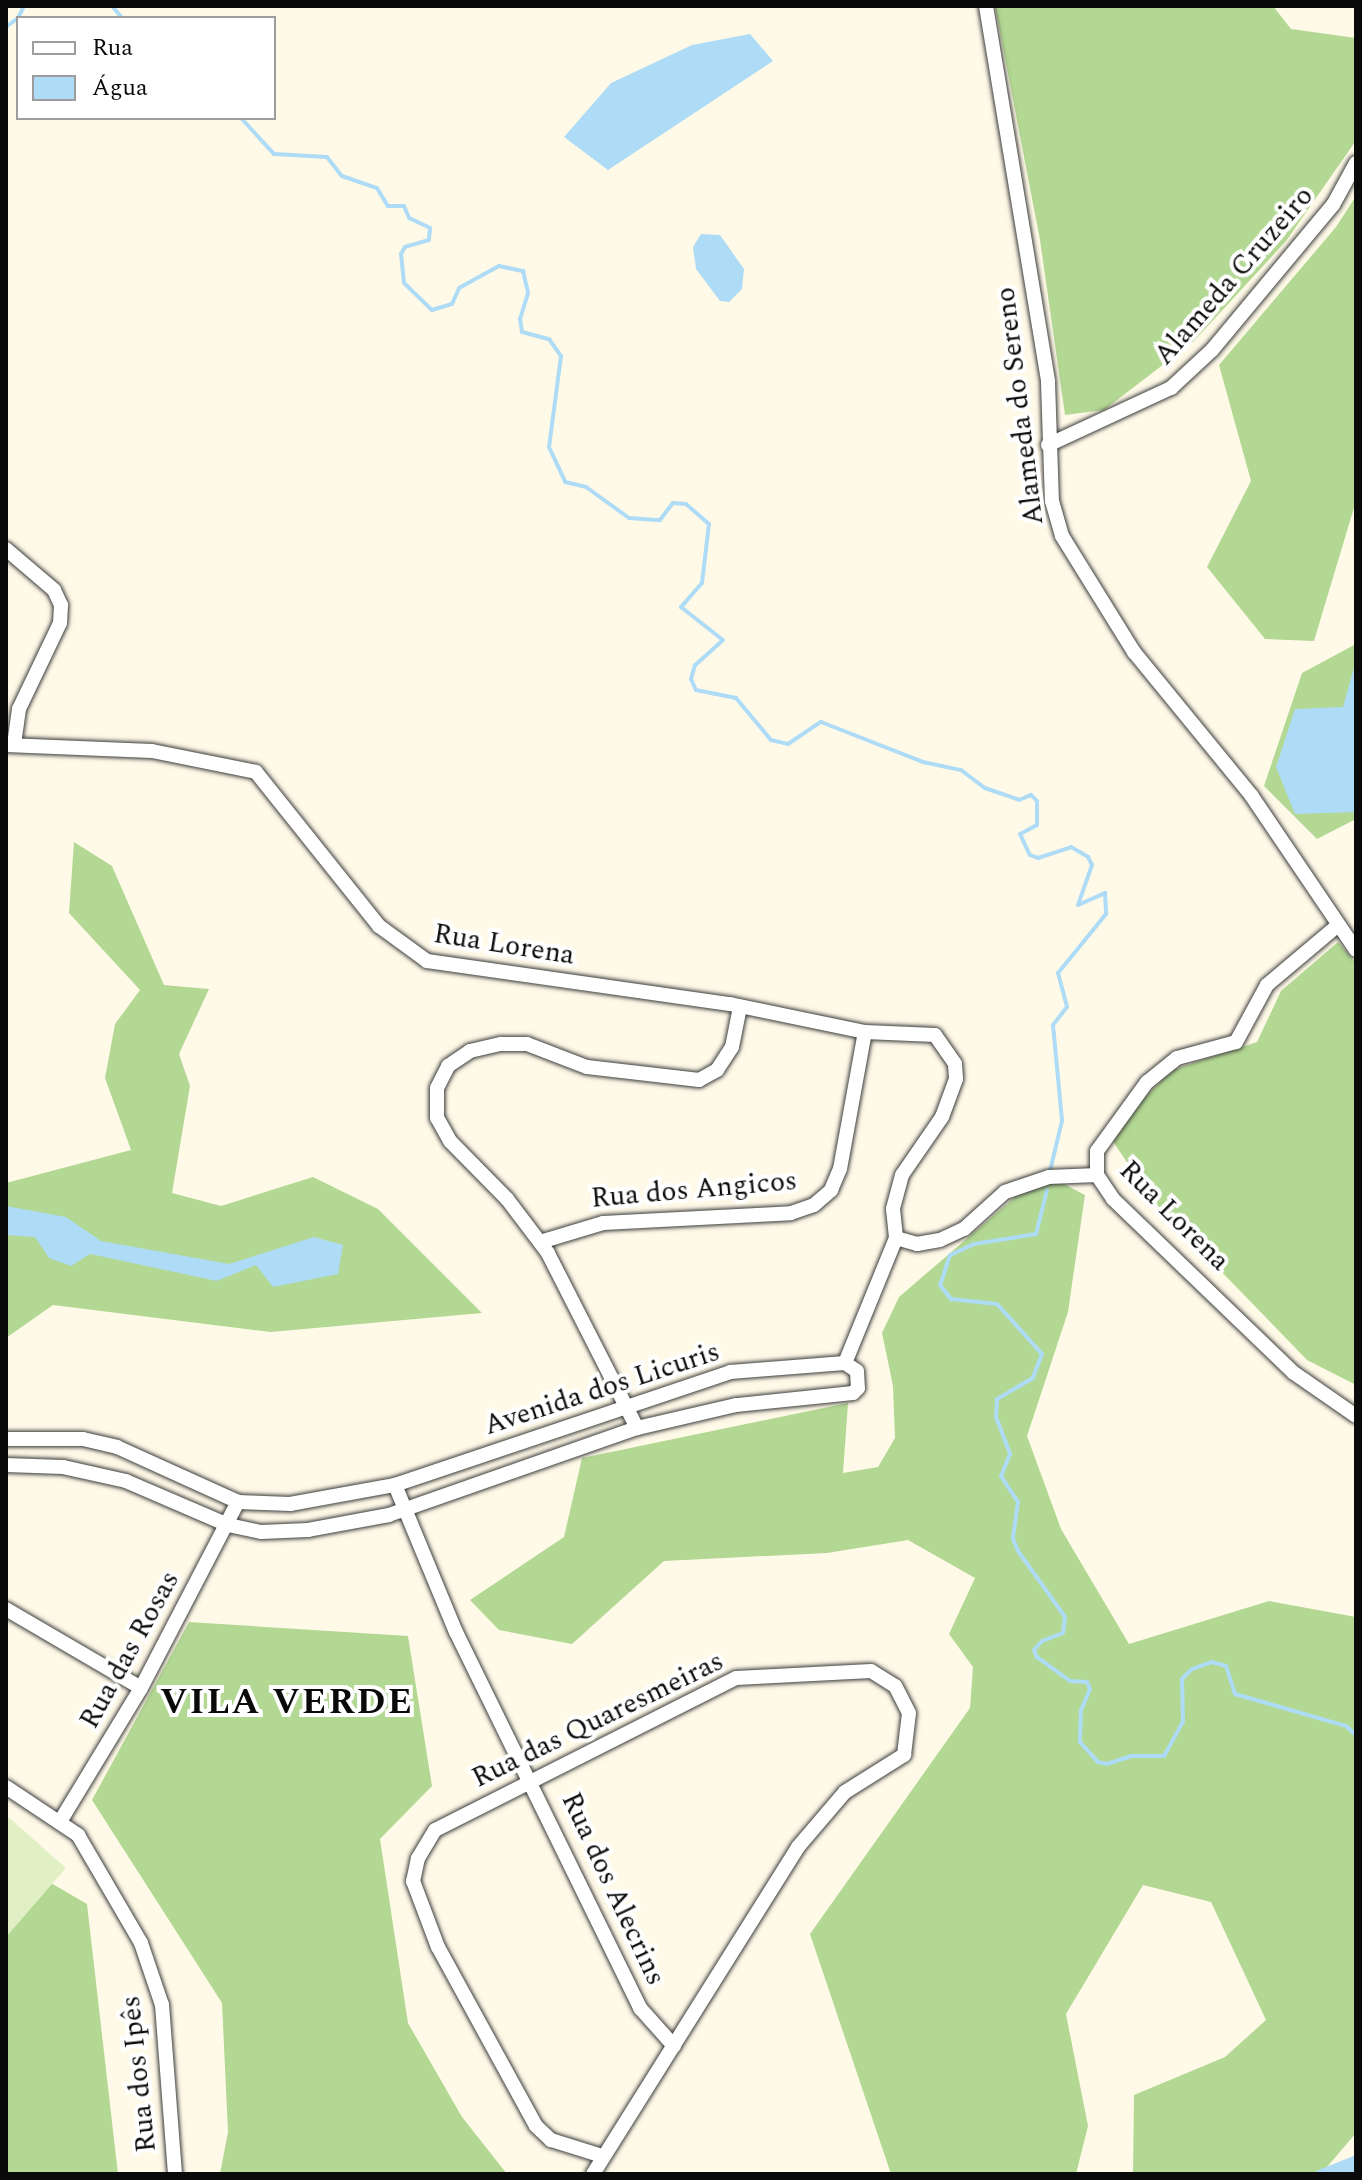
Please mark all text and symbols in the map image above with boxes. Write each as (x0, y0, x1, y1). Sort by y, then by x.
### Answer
legend (16, 16, 276, 120)
text: Rua (92, 30, 133, 66)
text: Água (92, 70, 148, 106)
street label: Alameda Cruzeiro (1147, 180, 1321, 372)
street label: Alameda do Sereno (989, 285, 1051, 527)
street label: Rua Lorena (431, 917, 577, 973)
street label: Rua Lorena (1112, 1154, 1236, 1278)
street label: Rua dos Angicos (590, 1164, 798, 1216)
street label: Avenida dos Licuris (480, 1335, 724, 1443)
street label: Rua das Rosas (73, 1565, 187, 1735)
street label: Rua das Quaresmeiras (467, 1644, 729, 1796)
district label: VILA VERDE (160, 1681, 414, 1725)
street label: Rua dos Alecrins (554, 1787, 672, 1991)
street label: Rua dos Ipês (114, 1994, 164, 2154)

